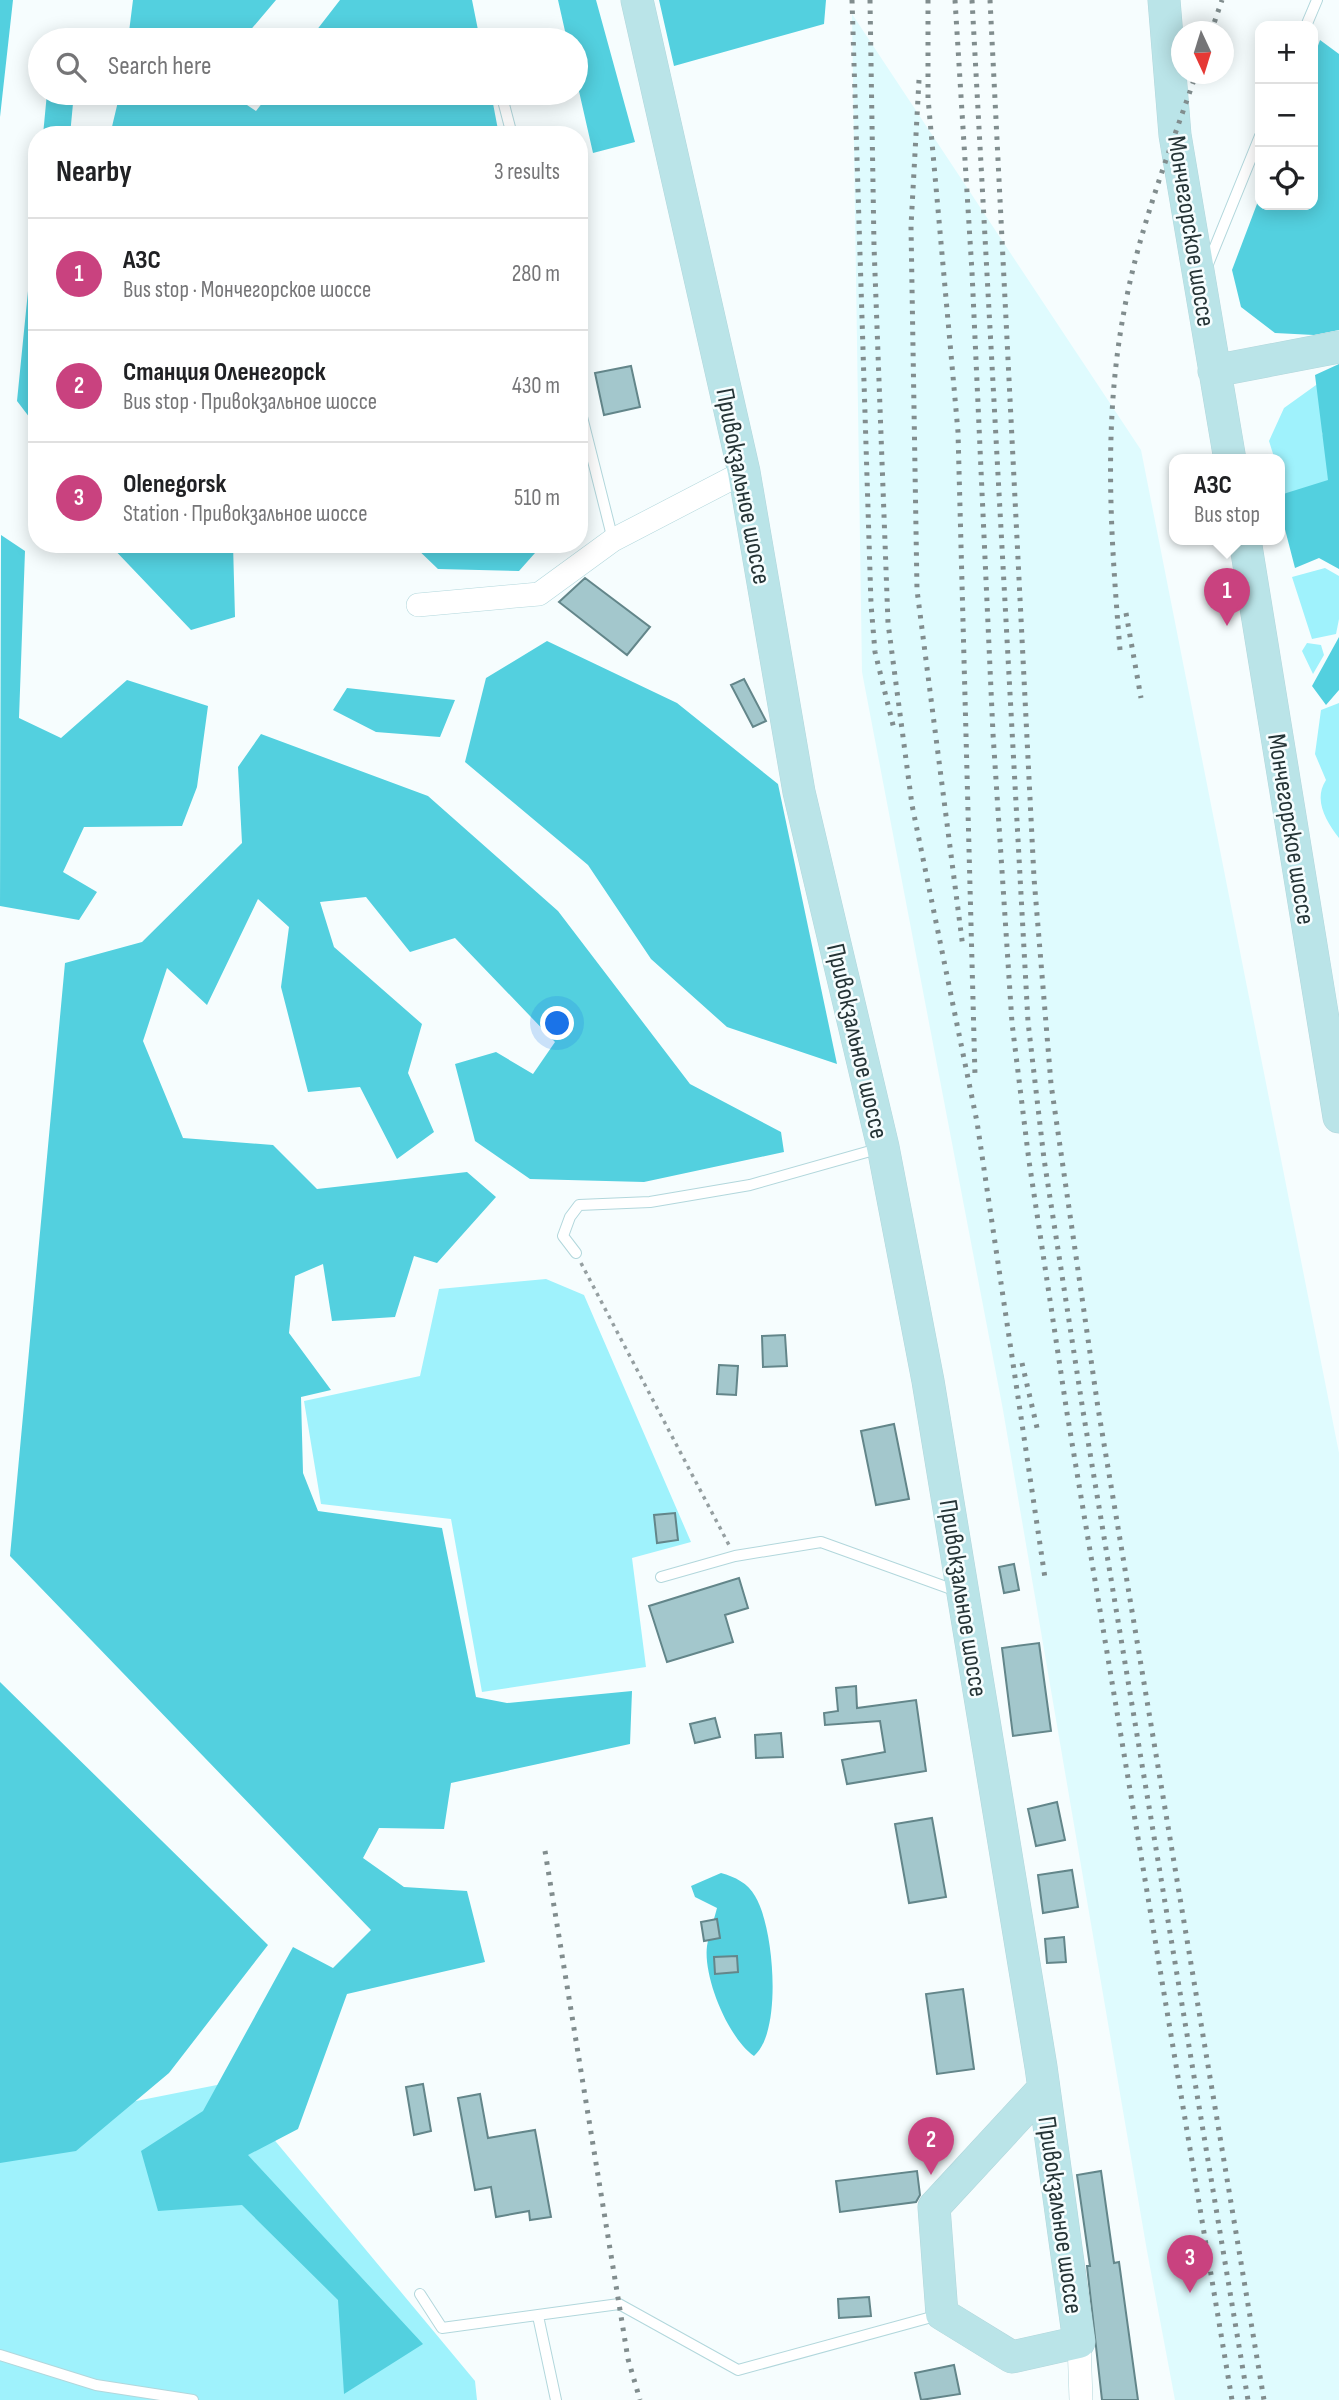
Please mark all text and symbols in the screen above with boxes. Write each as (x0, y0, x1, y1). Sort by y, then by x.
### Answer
north arrow (1171, 21, 1234, 84)
map controls (1255, 21, 1318, 210)
button: + (1255, 21, 1318, 84)
search box (28, 28, 588, 105)
icon: search (52, 48, 90, 86)
text: Search here (108, 51, 211, 82)
button: − (1255, 84, 1318, 147)
street label: Мончегорское шоссе (1160, 134, 1221, 329)
button: locate (1255, 147, 1318, 210)
text: Nearby (56, 154, 132, 190)
text: 3 results (494, 158, 560, 186)
text: АЗС (123, 245, 161, 276)
text: 1 (74, 260, 84, 288)
text: 280 m (512, 260, 560, 288)
text: Bus stop · Мончегорское шоссе (123, 276, 371, 304)
text: Станция Оленегорск (123, 357, 326, 388)
text: 2 (74, 372, 84, 400)
text: 430 m (512, 372, 560, 400)
street label: Привокзальное шоссе (708, 386, 777, 587)
text: Bus stop · Привокзальное шоссе (123, 388, 377, 416)
popup (1169, 454, 1285, 545)
text: Olenegorsk (123, 469, 226, 500)
text: АЗС (1194, 470, 1232, 501)
text: 3 (74, 484, 84, 512)
text: 510 m (514, 484, 560, 512)
text: Station · Привокзальное шоссе (123, 500, 367, 528)
text: Bus stop (1194, 501, 1260, 529)
pin: 1 (1204, 568, 1250, 626)
street label: Мончегорское шоссе (1260, 732, 1321, 927)
street label: Привокзальное шоссе (819, 941, 894, 1142)
your location (540, 1006, 574, 1040)
street label: Привокзальное шоссе (932, 1497, 993, 1699)
street label: Привокзальное шоссе (1030, 2114, 1089, 2316)
pin: 2 (908, 2117, 954, 2175)
pin: 3 (1167, 2235, 1213, 2293)

